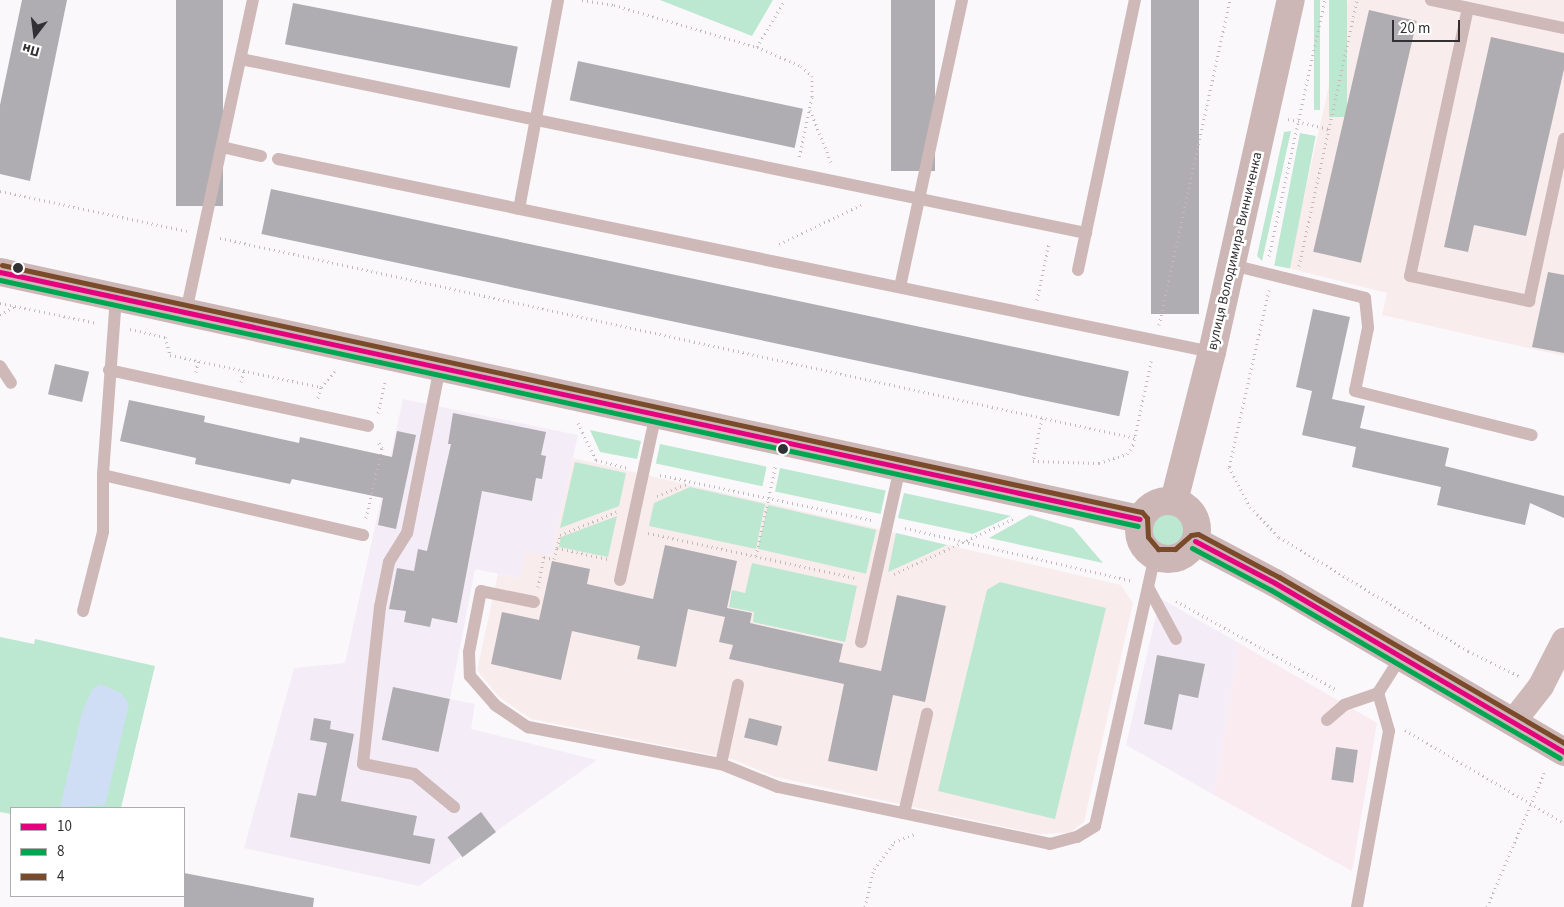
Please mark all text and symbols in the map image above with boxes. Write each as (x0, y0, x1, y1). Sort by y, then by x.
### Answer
north arrow (10, 10, 60, 60)
scale bar (1394, 10, 1462, 42)
text: 20 m (1400, 18, 1430, 39)
text: Пн (20, 38, 42, 61)
street label: вулиця Володимира Винниченка (1204, 150, 1266, 352)
unlabelled marker (13, 263, 23, 273)
unlabelled marker (778, 444, 788, 454)
legend (10, 807, 185, 897)
text: 10 (57, 816, 72, 837)
text: 8 (57, 841, 64, 862)
text: 4 (57, 866, 64, 887)

